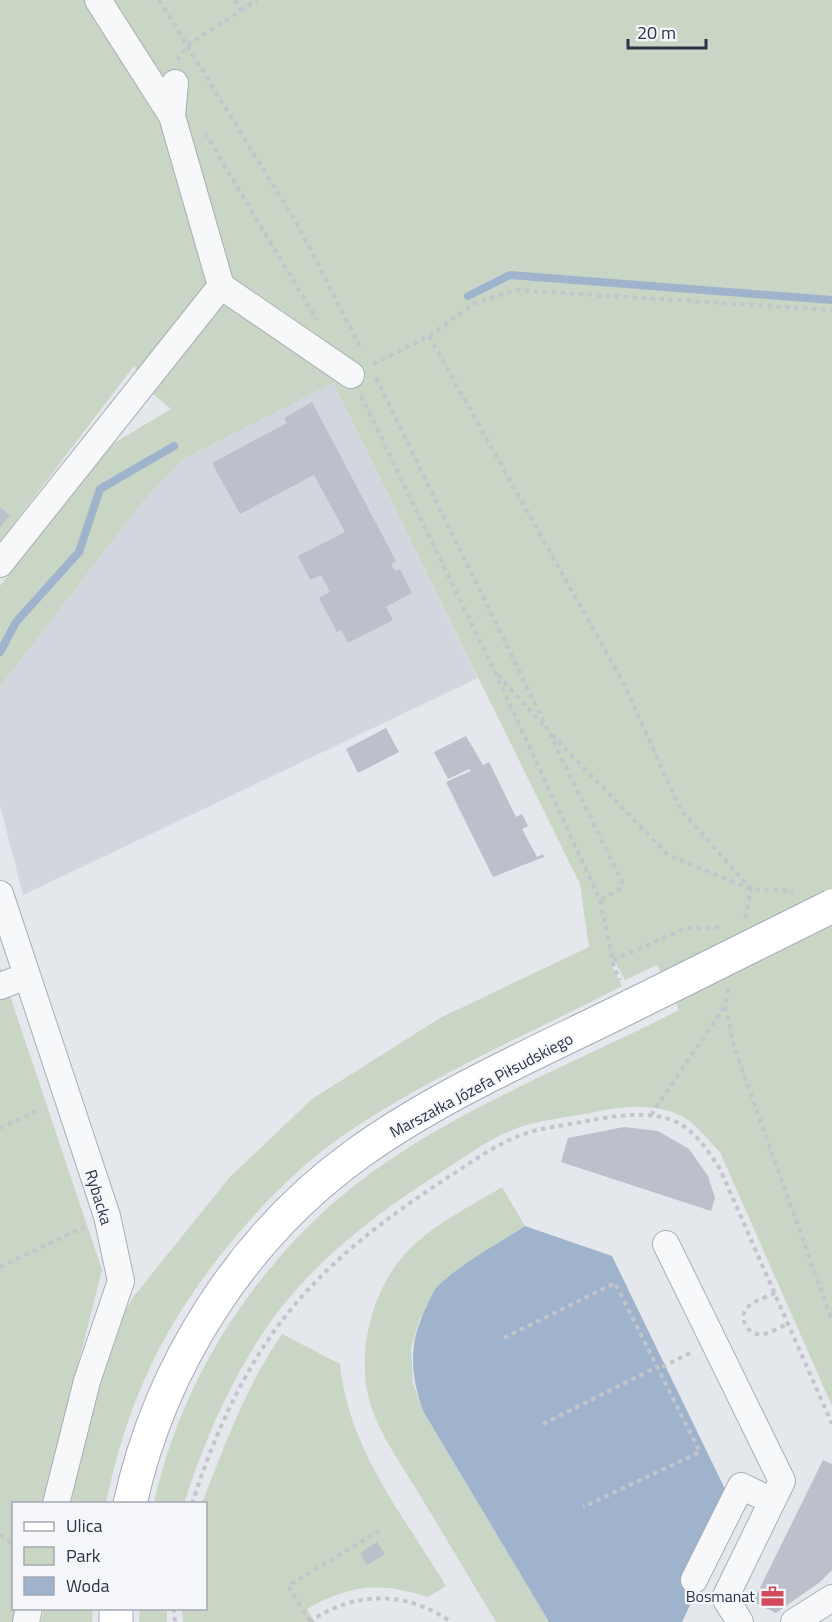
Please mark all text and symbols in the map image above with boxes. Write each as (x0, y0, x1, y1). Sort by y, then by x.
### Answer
scale bar (628, 12, 706, 50)
text: 20 m (637, 19, 676, 46)
street label: Marszałka Józefa Piłsudskiego (385, 1026, 577, 1144)
street label: Rybacka (79, 1166, 119, 1228)
legend (12, 1502, 207, 1610)
text: Ulica (66, 1512, 103, 1539)
text: Park (66, 1542, 101, 1569)
text: Woda (66, 1572, 110, 1599)
office icon: Bosmanat (760, 1583, 786, 1609)
place label: Bosmanat (686, 1584, 755, 1608)

